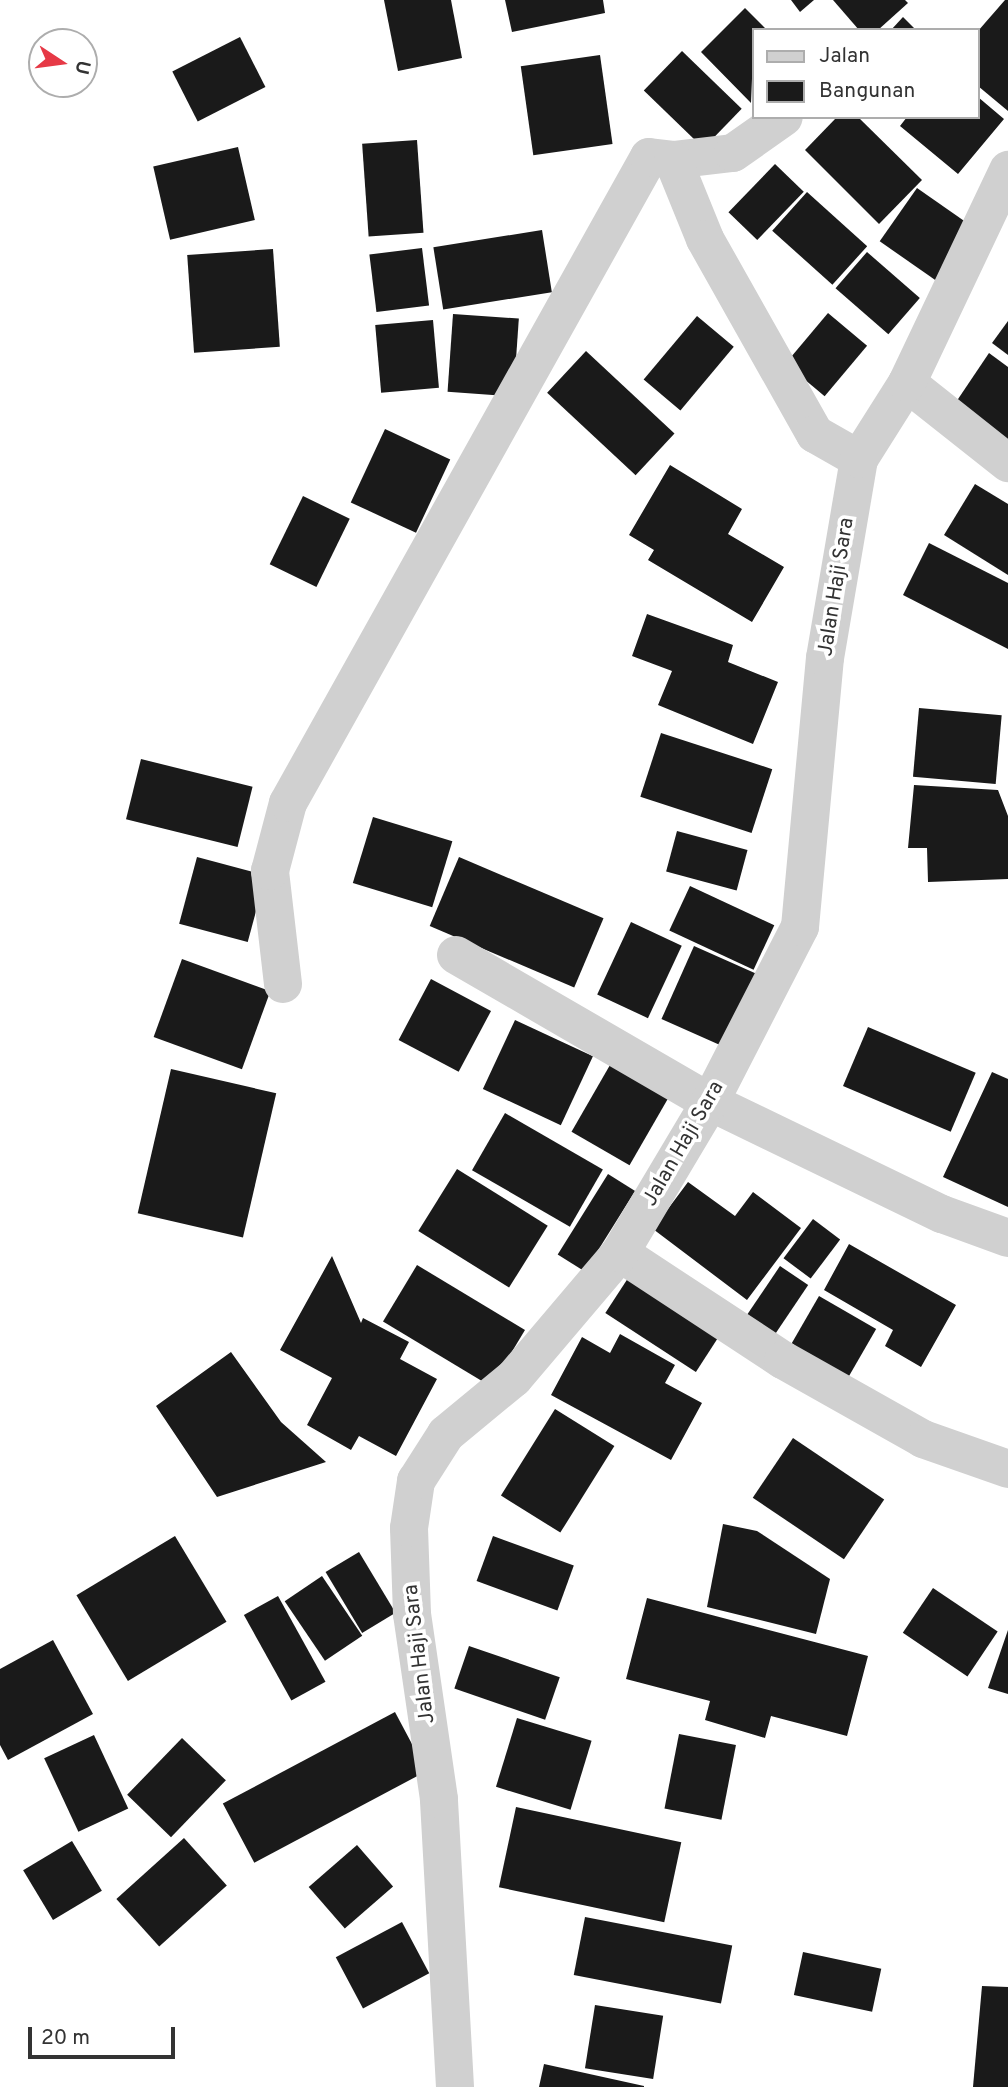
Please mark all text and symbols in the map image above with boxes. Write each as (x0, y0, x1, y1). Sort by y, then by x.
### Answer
north arrow (28, 28, 98, 98)
legend (752, 28, 980, 119)
text: Jalan (819, 43, 870, 70)
text: U (68, 58, 95, 77)
text: Bangunan (819, 78, 915, 105)
street label: Jalan Haji Sara (814, 516, 860, 658)
street label: Jalan Haji Sara (638, 1077, 730, 1211)
street label: Jalan Haji Sara (399, 1583, 441, 1725)
scale bar (32, 2014, 178, 2058)
text: 20 m (41, 2025, 90, 2052)

